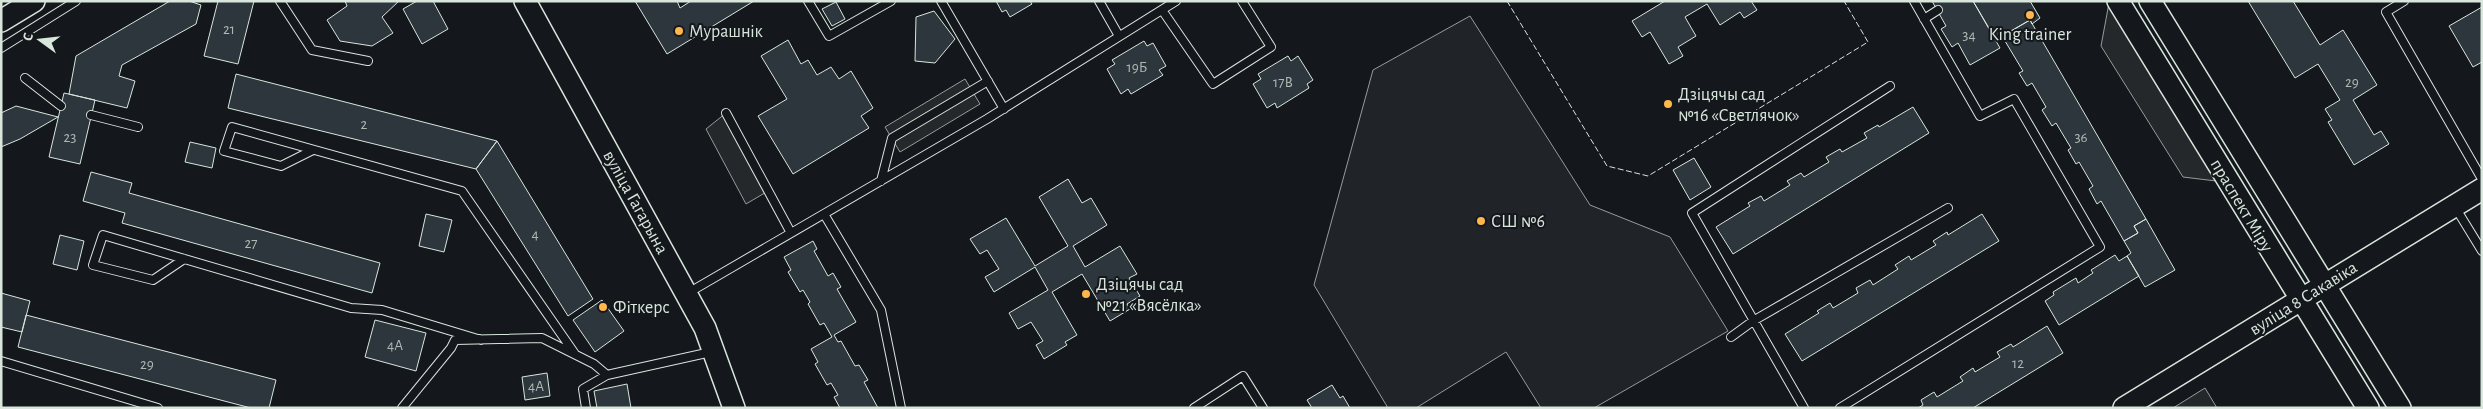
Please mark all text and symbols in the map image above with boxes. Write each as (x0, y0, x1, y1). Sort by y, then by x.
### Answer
marker: King trainer (2024, 9, 2036, 21)
north arrow (15, 15, 65, 65)
house number: 21 (223, 22, 235, 37)
place label: Мурашнік (689, 23, 764, 41)
marker: Мурашнік (673, 25, 685, 37)
place label: King trainer (1989, 26, 2072, 44)
house number: 34 (1962, 28, 1976, 43)
text: С (21, 31, 36, 42)
house number: 19Б (1127, 60, 1147, 75)
house number: 17В (1273, 75, 1293, 90)
house number: 29 (2345, 75, 2359, 90)
place label: Дзіцячы сад №16 «Светлячок» (1678, 86, 1800, 125)
marker: Дзіцячы сад №16 «Светлячок» (1662, 98, 1674, 110)
house number: 2 (361, 117, 368, 132)
house number: 23 (63, 130, 77, 145)
house number: 36 (2074, 130, 2088, 145)
street label: вуліца Гагарына (599, 148, 671, 257)
street label: праспект Міру (2206, 156, 2276, 255)
place label: СШ №6 (1491, 213, 1545, 231)
marker: СШ №6 (1475, 215, 1487, 227)
house number: 4 (531, 227, 539, 242)
house number: 27 (244, 236, 258, 251)
street label: вуліца 8 Сакавіка (2247, 259, 2360, 339)
place label: Дзіцячы сад №21 «Вясёлка» (1096, 276, 1202, 315)
marker: Дзіцячы сад №21 «Вясёлка» (1080, 288, 1092, 300)
place label: Фіткерс (613, 299, 670, 317)
marker: Фіткерс (597, 301, 609, 313)
house number: 4А (387, 338, 403, 353)
house number: 12 (2012, 356, 2024, 371)
house number: 29 (140, 357, 154, 372)
house number: 4А (528, 379, 544, 394)

